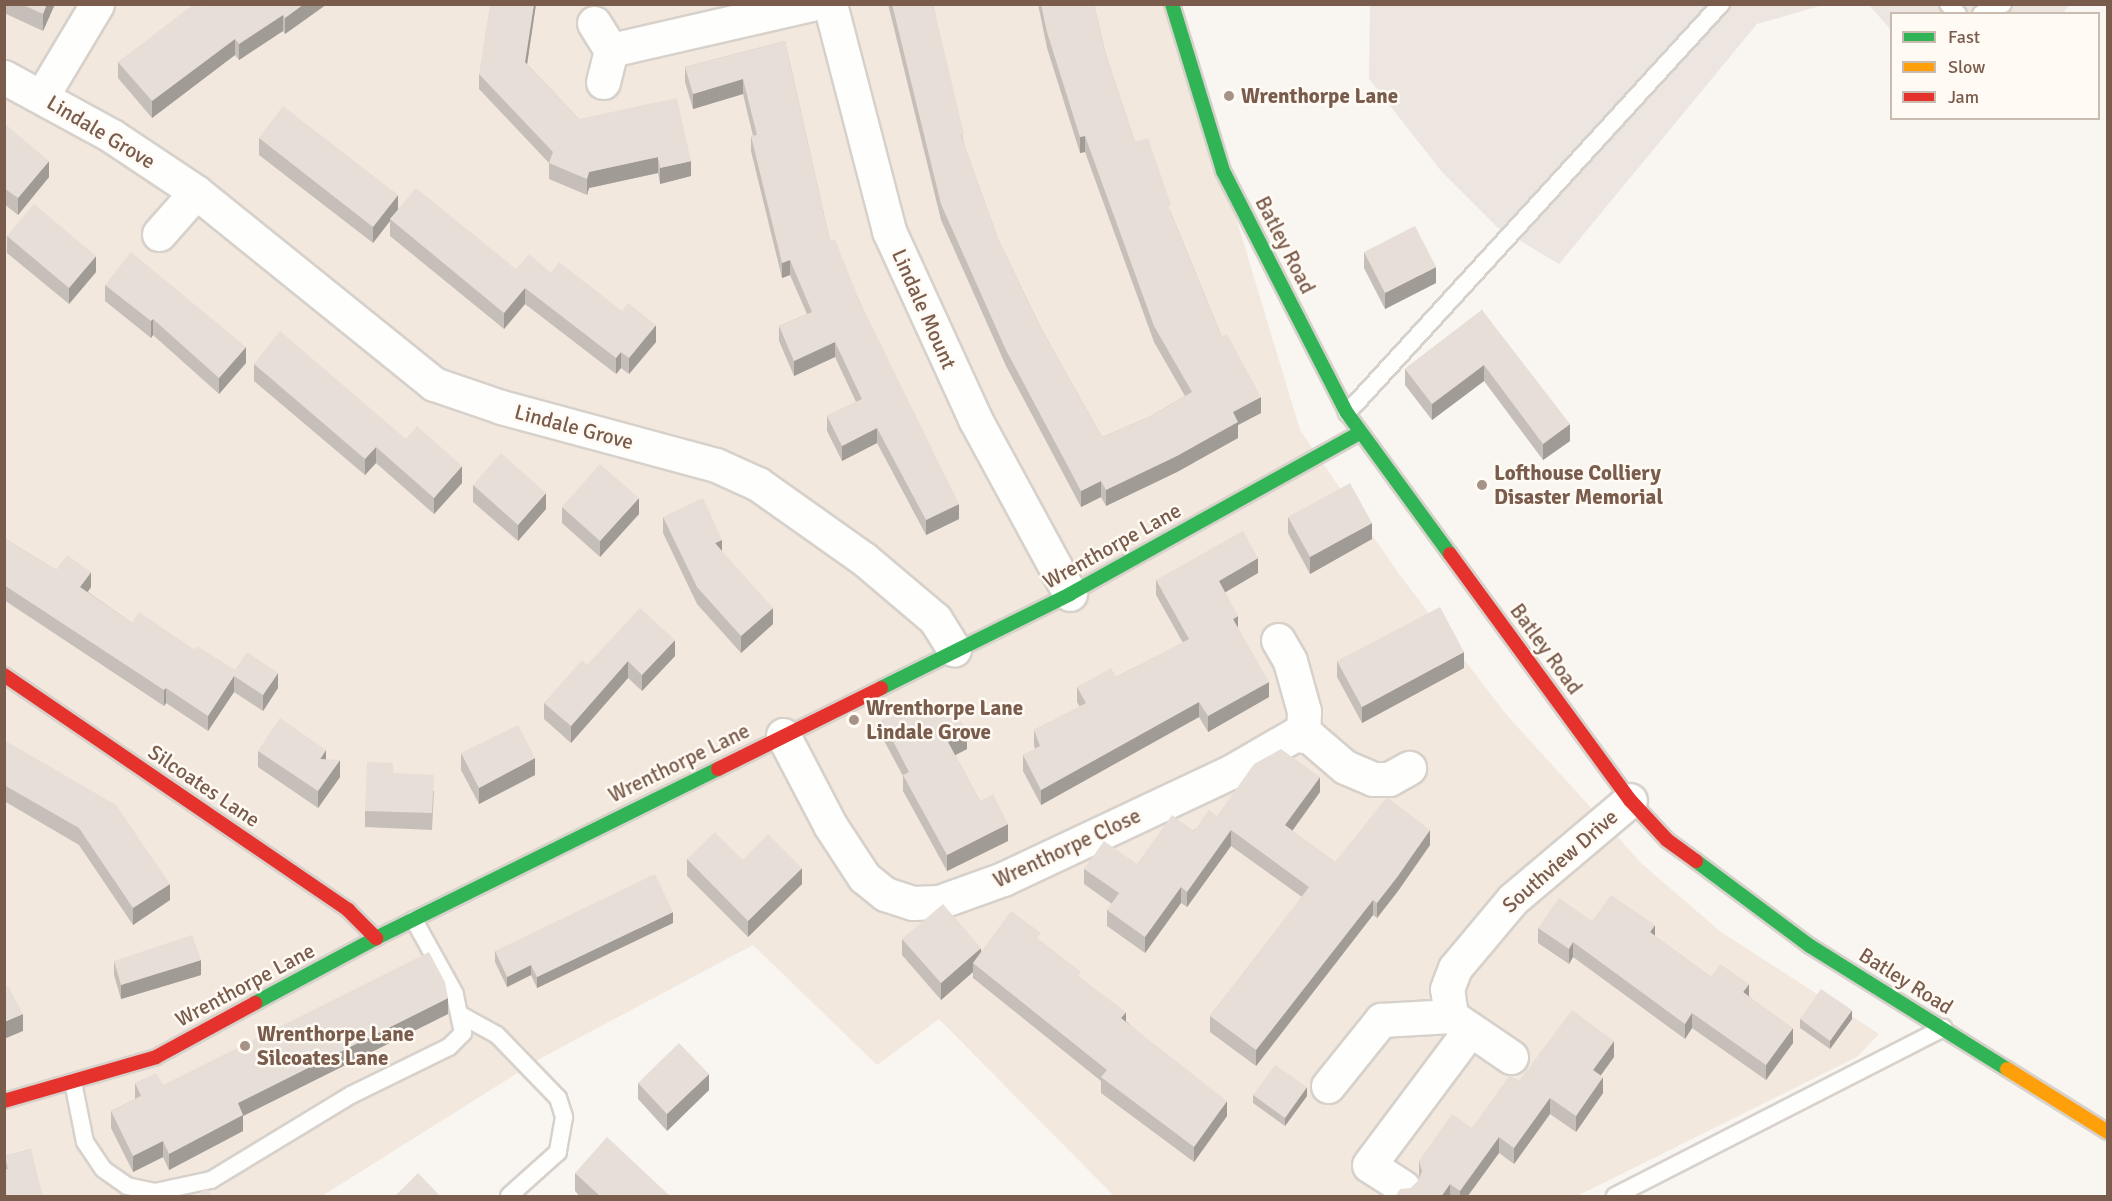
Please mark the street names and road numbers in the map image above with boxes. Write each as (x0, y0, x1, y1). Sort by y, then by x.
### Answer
street label: Lindale Grove (42, 90, 160, 174)
street label: Batley Road (1250, 192, 1320, 298)
street label: Lindale Mount (886, 245, 962, 373)
street label: Lindale Grove (512, 399, 636, 455)
street label: Wrenthorpe Lane (1039, 498, 1185, 594)
street label: Batley Road (1505, 599, 1587, 699)
street label: Wrenthorpe Lane (604, 718, 754, 808)
street label: Silcoates Lane (143, 739, 265, 833)
street label: Wrenthorpe Close (989, 803, 1145, 893)
street label: Southview Drive (1497, 804, 1623, 918)
street label: Wrenthorpe Lane (171, 938, 319, 1032)
street label: Batley Road (1854, 942, 1958, 1020)

